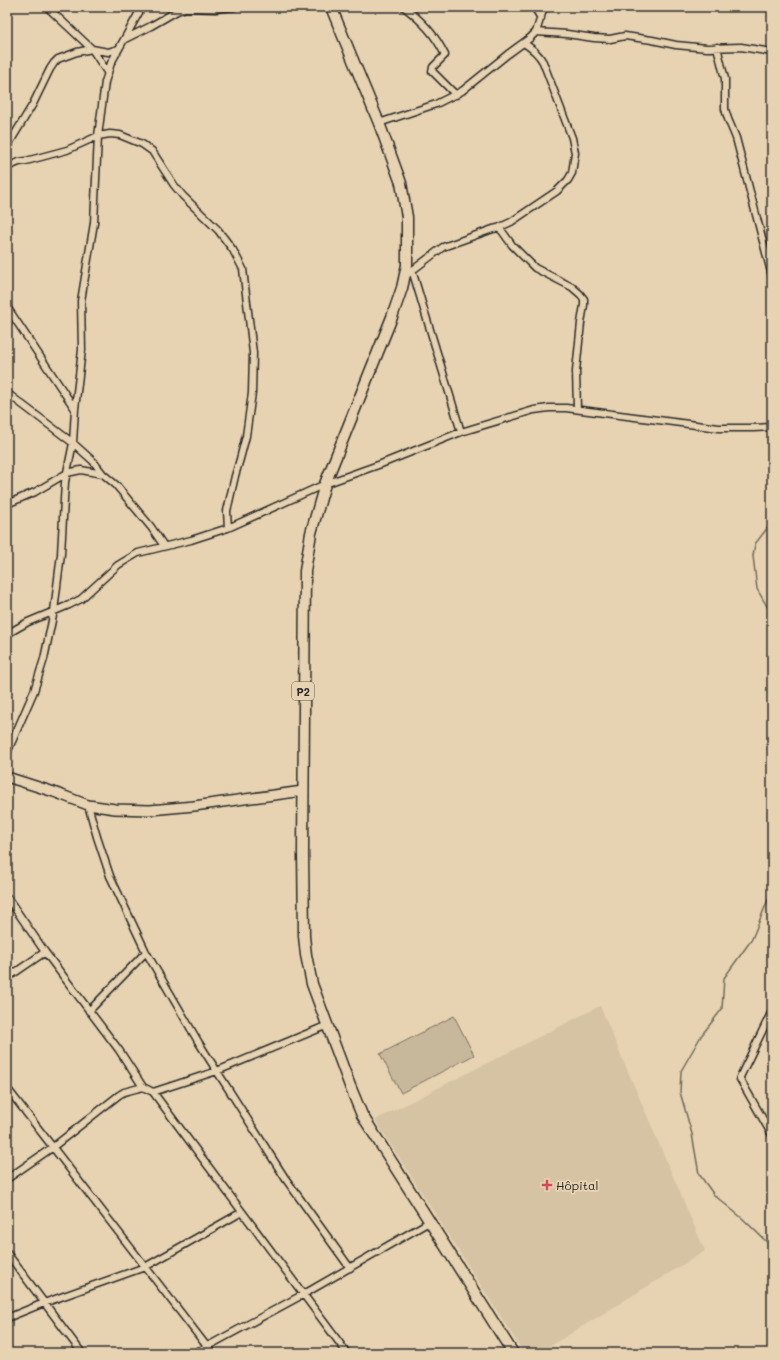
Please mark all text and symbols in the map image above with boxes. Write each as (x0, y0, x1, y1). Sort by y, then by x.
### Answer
road number: P2 (292, 682, 314, 700)
place label: Hôpital (556, 1177, 599, 1193)
marker: Hôpital (541, 1179, 553, 1191)

